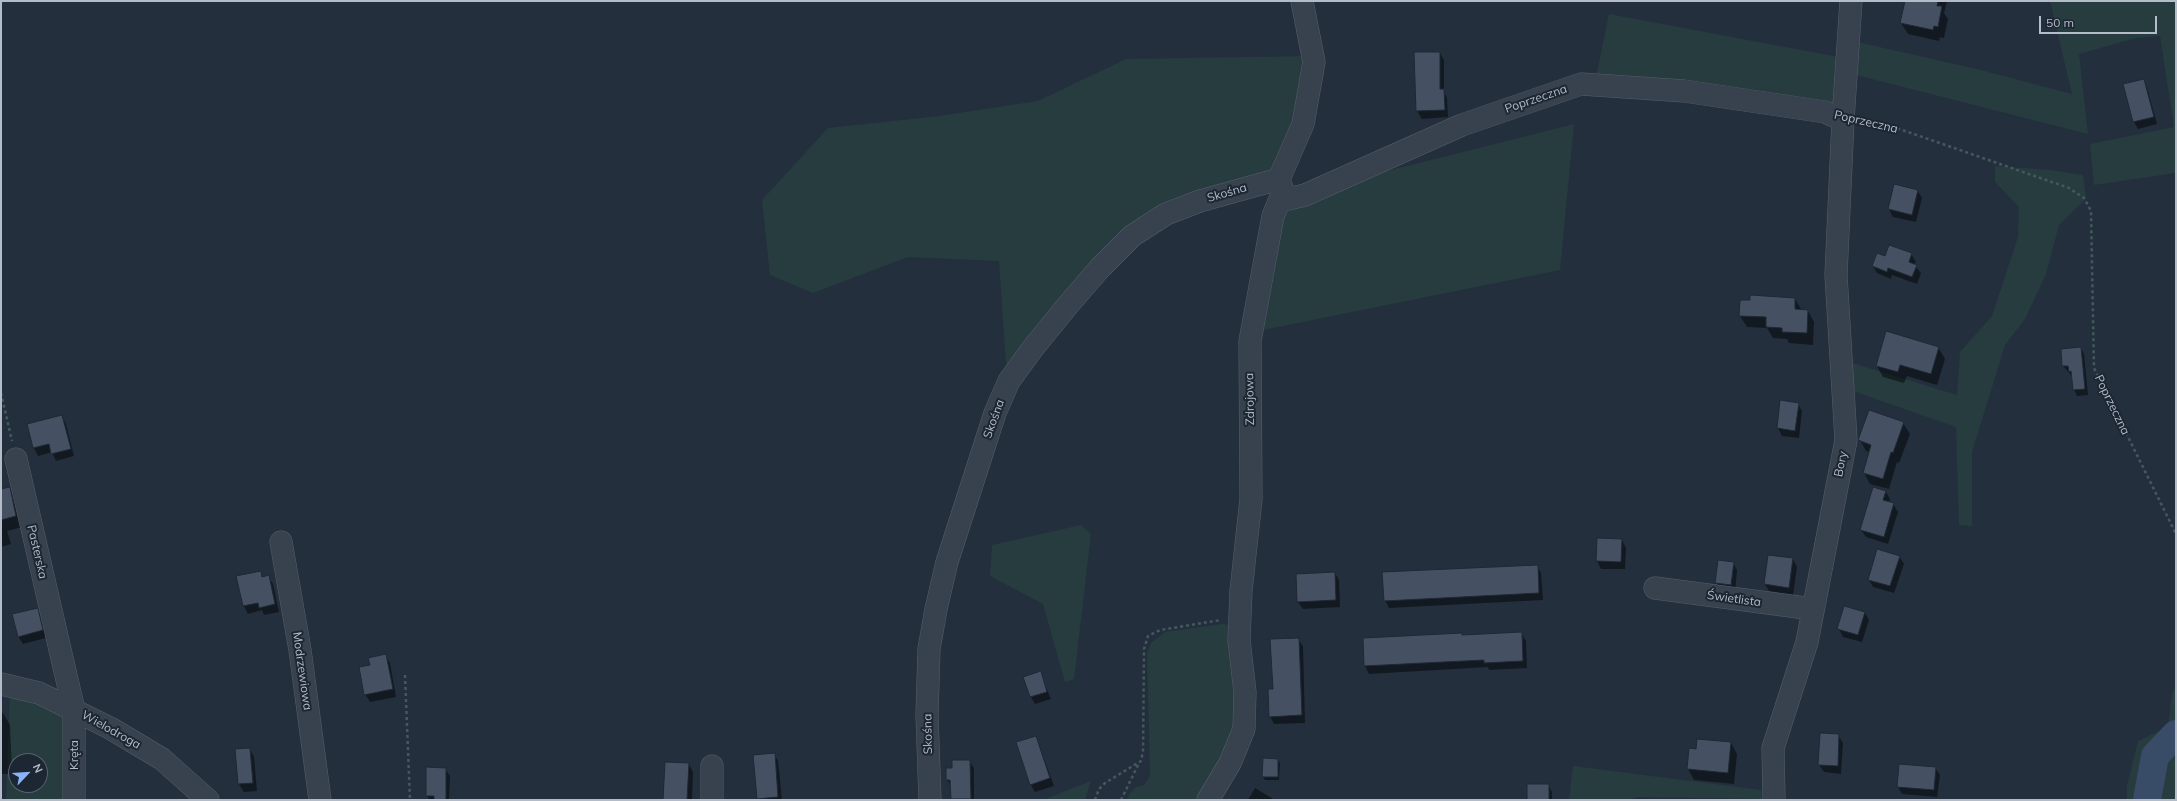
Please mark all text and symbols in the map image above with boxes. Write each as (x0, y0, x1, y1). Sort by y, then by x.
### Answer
scale bar (2041, 8, 2159, 34)
text: 50 m (2046, 15, 2074, 30)
street label: Poprzeczna (1503, 82, 1569, 116)
street label: Poprzeczna (1833, 108, 1899, 136)
street label: Skośna (1206, 180, 1248, 206)
street label: Zdrojowa (1242, 373, 1258, 425)
street label: Poprzeczna (2091, 373, 2133, 437)
street label: Skośna (980, 397, 1008, 441)
street label: Bory (1831, 450, 1851, 478)
street label: Pasterska (24, 524, 50, 580)
street label: Świetlista (1706, 588, 1762, 610)
street label: Modrzewiowa (289, 631, 315, 711)
street label: Wielodroga (79, 708, 143, 752)
street label: Skośna (920, 714, 936, 754)
street label: Kręta (67, 740, 81, 770)
north arrow (8, 753, 48, 793)
text: N (30, 762, 46, 775)

